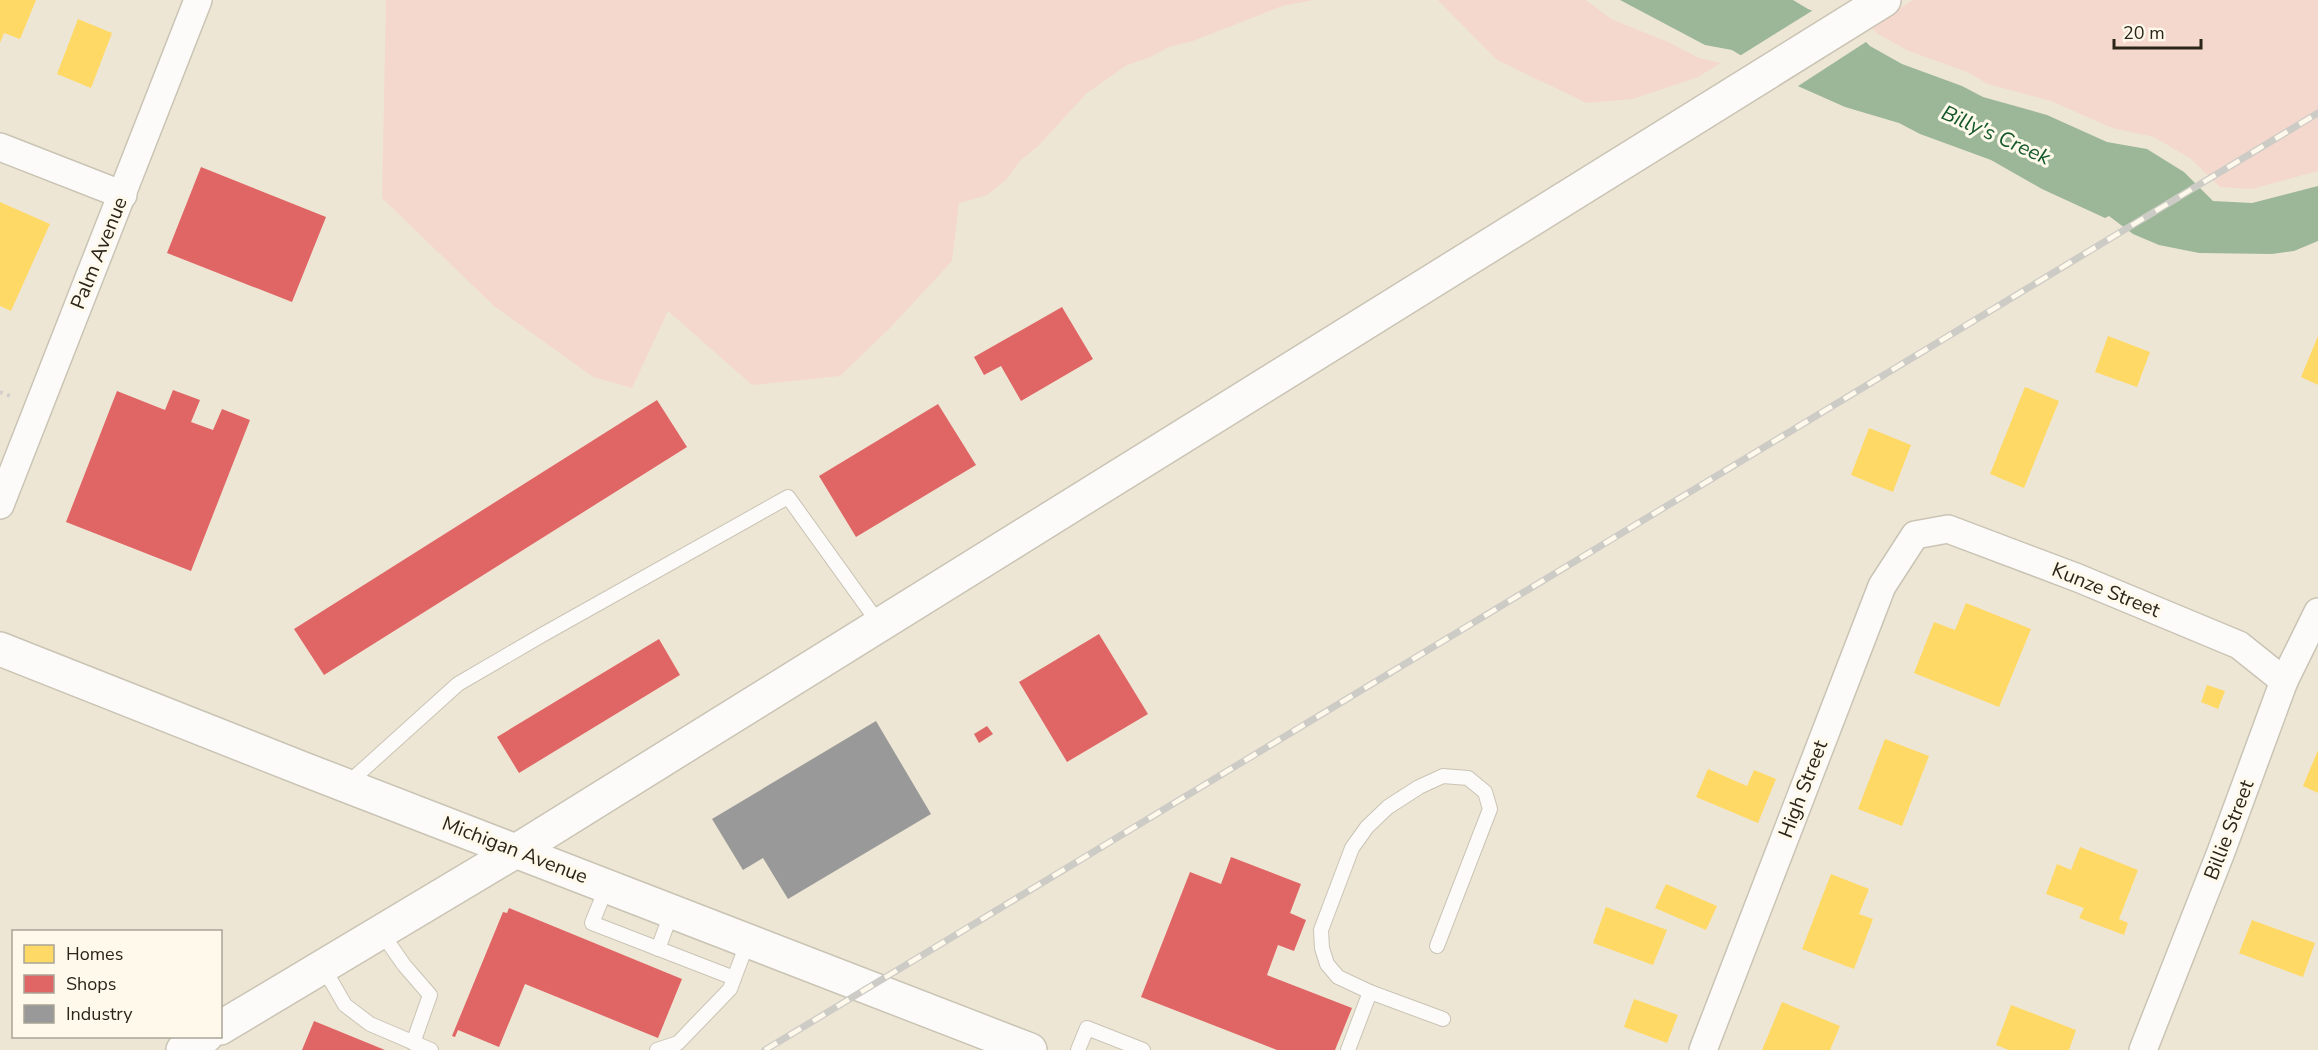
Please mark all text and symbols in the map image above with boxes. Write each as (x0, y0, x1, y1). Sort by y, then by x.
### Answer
scale bar (2114, 12, 2201, 50)
text: 20 m (2123, 21, 2165, 45)
water label: Billy's Creek (1937, 99, 2055, 172)
street label: Palm Avenue (64, 193, 134, 313)
street label: Kunze Street (2048, 556, 2165, 624)
street label: High Street (1772, 735, 1834, 842)
street label: Billie Street (2198, 775, 2261, 884)
street label: Michigan Avenue (438, 810, 592, 890)
legend (12, 930, 222, 1038)
text: Homes (66, 942, 123, 966)
text: Shops (66, 972, 116, 996)
text: Industry (66, 1002, 133, 1026)

